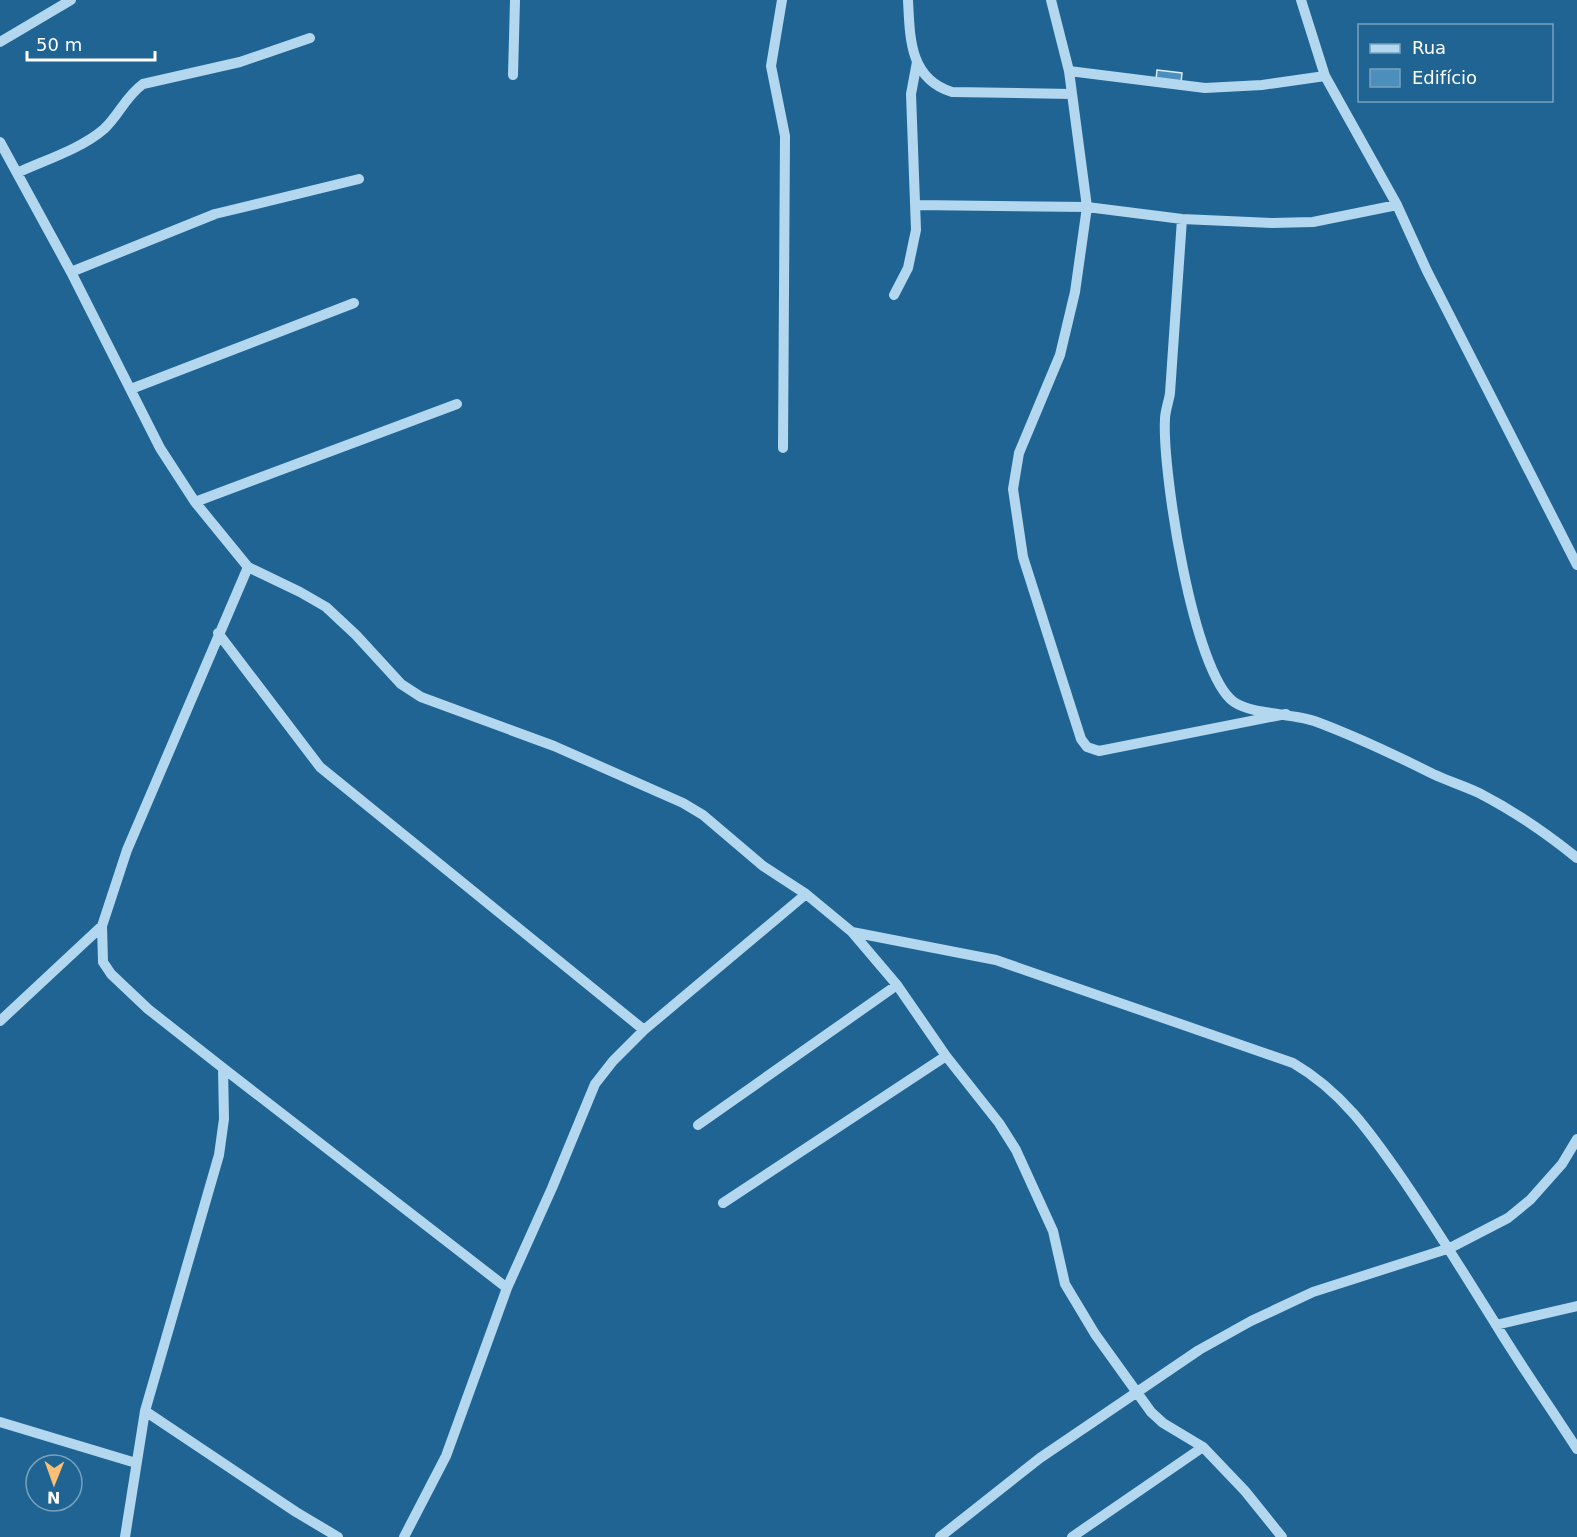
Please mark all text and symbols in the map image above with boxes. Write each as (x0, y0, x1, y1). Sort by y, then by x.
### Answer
scale bar (27, 24, 154, 62)
legend (1358, 24, 1553, 102)
text: 50 m (36, 34, 82, 55)
text: Rua (1412, 37, 1446, 58)
text: Edifício (1412, 67, 1477, 88)
north arrow (24, 1453, 84, 1513)
text: N (47, 1488, 61, 1507)

